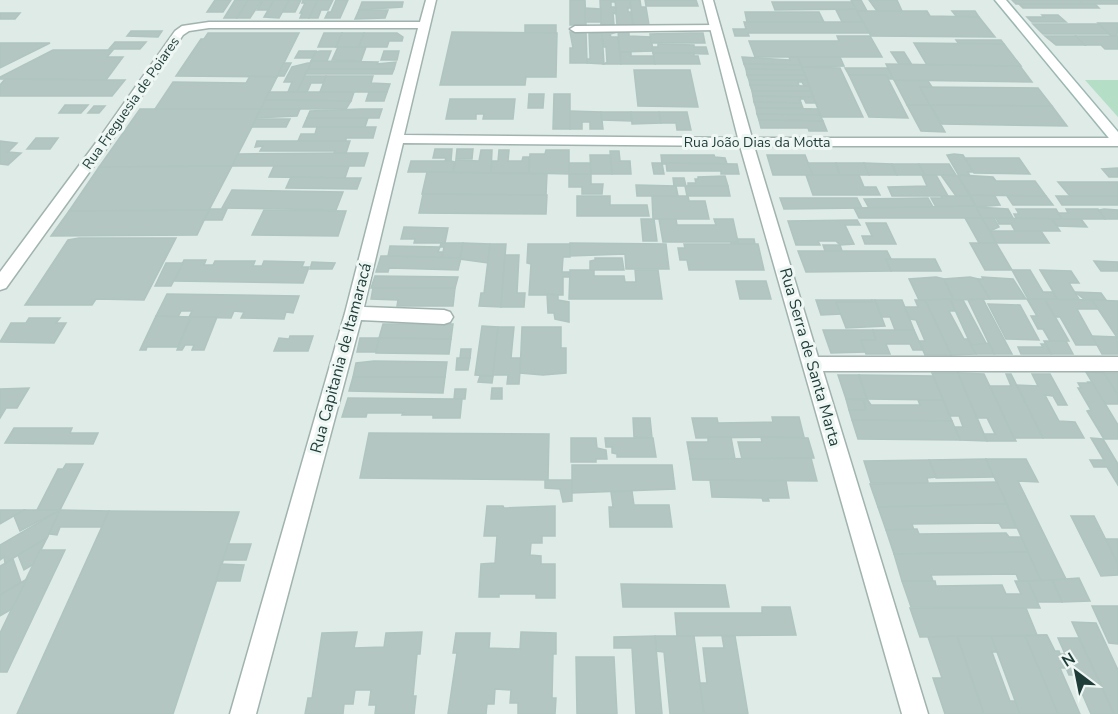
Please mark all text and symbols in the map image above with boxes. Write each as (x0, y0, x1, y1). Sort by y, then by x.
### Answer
street label: Rua Freguesia de Poiares (78, 33, 184, 173)
street label: Rua João Dias da Motta (684, 133, 830, 152)
street label: Rua Capitania de Itamaracá (305, 260, 377, 456)
street label: Rua Serra de Santa Marta (774, 265, 846, 449)
north arrow (1046, 642, 1106, 702)
text: N (1058, 648, 1079, 673)

